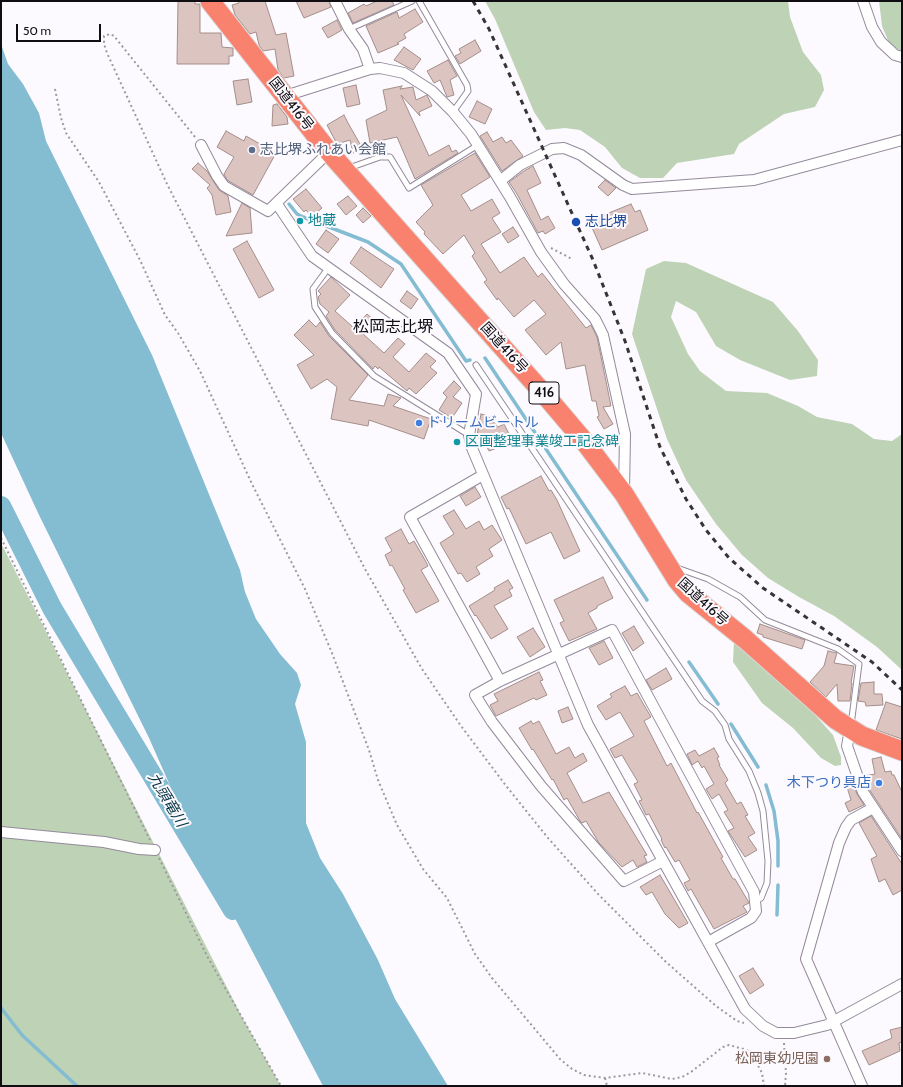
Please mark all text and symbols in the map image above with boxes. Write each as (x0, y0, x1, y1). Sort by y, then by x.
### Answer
scale bar (18, 16, 103, 42)
text: 50 m (23, 23, 51, 38)
street label: 国道416号 (265, 74, 317, 134)
place label: 志比堺ふれあい会館 (260, 142, 386, 158)
marker: 志比堺ふれあい会館 (247, 145, 257, 155)
place label: 地蔵 (308, 213, 336, 229)
place label: 志比堺 (585, 214, 627, 230)
marker: 地蔵 (295, 216, 305, 226)
marker: 志比堺 (570, 216, 582, 228)
district label: 松岡志比堺 (353, 317, 433, 337)
street label: 国道416号 (477, 319, 531, 377)
road number: 416 (529, 382, 559, 404)
place label: ドリームビートル (427, 415, 539, 431)
marker: ドリームビートル (414, 418, 424, 428)
place label: 区画整理事業竣工記念碑 (465, 434, 619, 450)
marker: 区画整理事業竣工記念碑 (452, 437, 462, 447)
street label: 国道416号 (674, 575, 732, 629)
water label: 九頭竜川 (144, 770, 190, 830)
place label: 木下つり具店 (787, 775, 871, 791)
marker: 木下つり具店 (874, 778, 884, 788)
place label: 松岡東幼児園 (735, 1051, 819, 1067)
marker: 松岡東幼児園 (822, 1054, 832, 1064)

